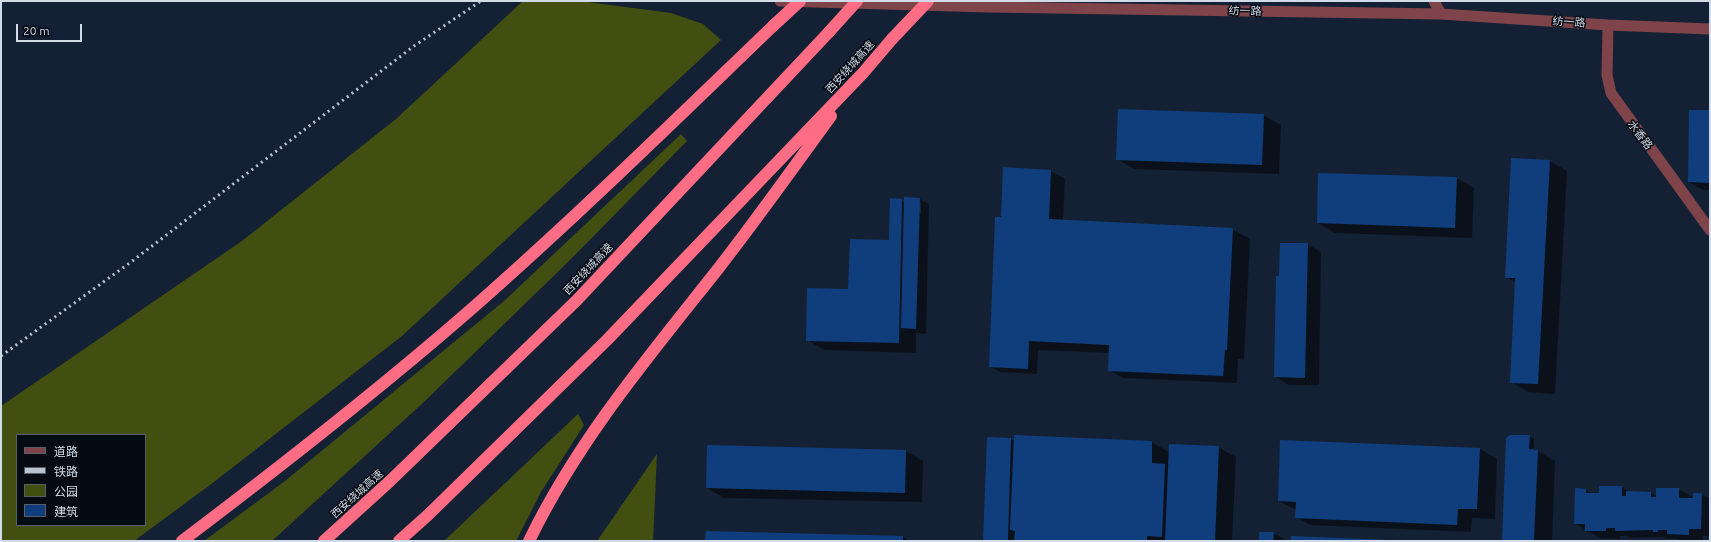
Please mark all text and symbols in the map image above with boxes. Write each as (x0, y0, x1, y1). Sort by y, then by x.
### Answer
street label: 纺一路 (1228, 4, 1262, 18)
street label: 纺一路 (1552, 14, 1586, 30)
scale bar (18, 16, 84, 42)
text: 20 m (23, 24, 50, 37)
street label: 西安绕城高速 (823, 38, 877, 96)
street label: 水香路 (1625, 118, 1655, 152)
street label: 西安绕城高速 (561, 240, 615, 298)
legend (16, 434, 146, 526)
text: 道路 (54, 445, 78, 458)
text: 铁路 (54, 465, 78, 478)
street label: 西安绕城高速 (328, 467, 386, 521)
text: 公园 (54, 485, 78, 498)
text: 建筑 (54, 505, 78, 518)

